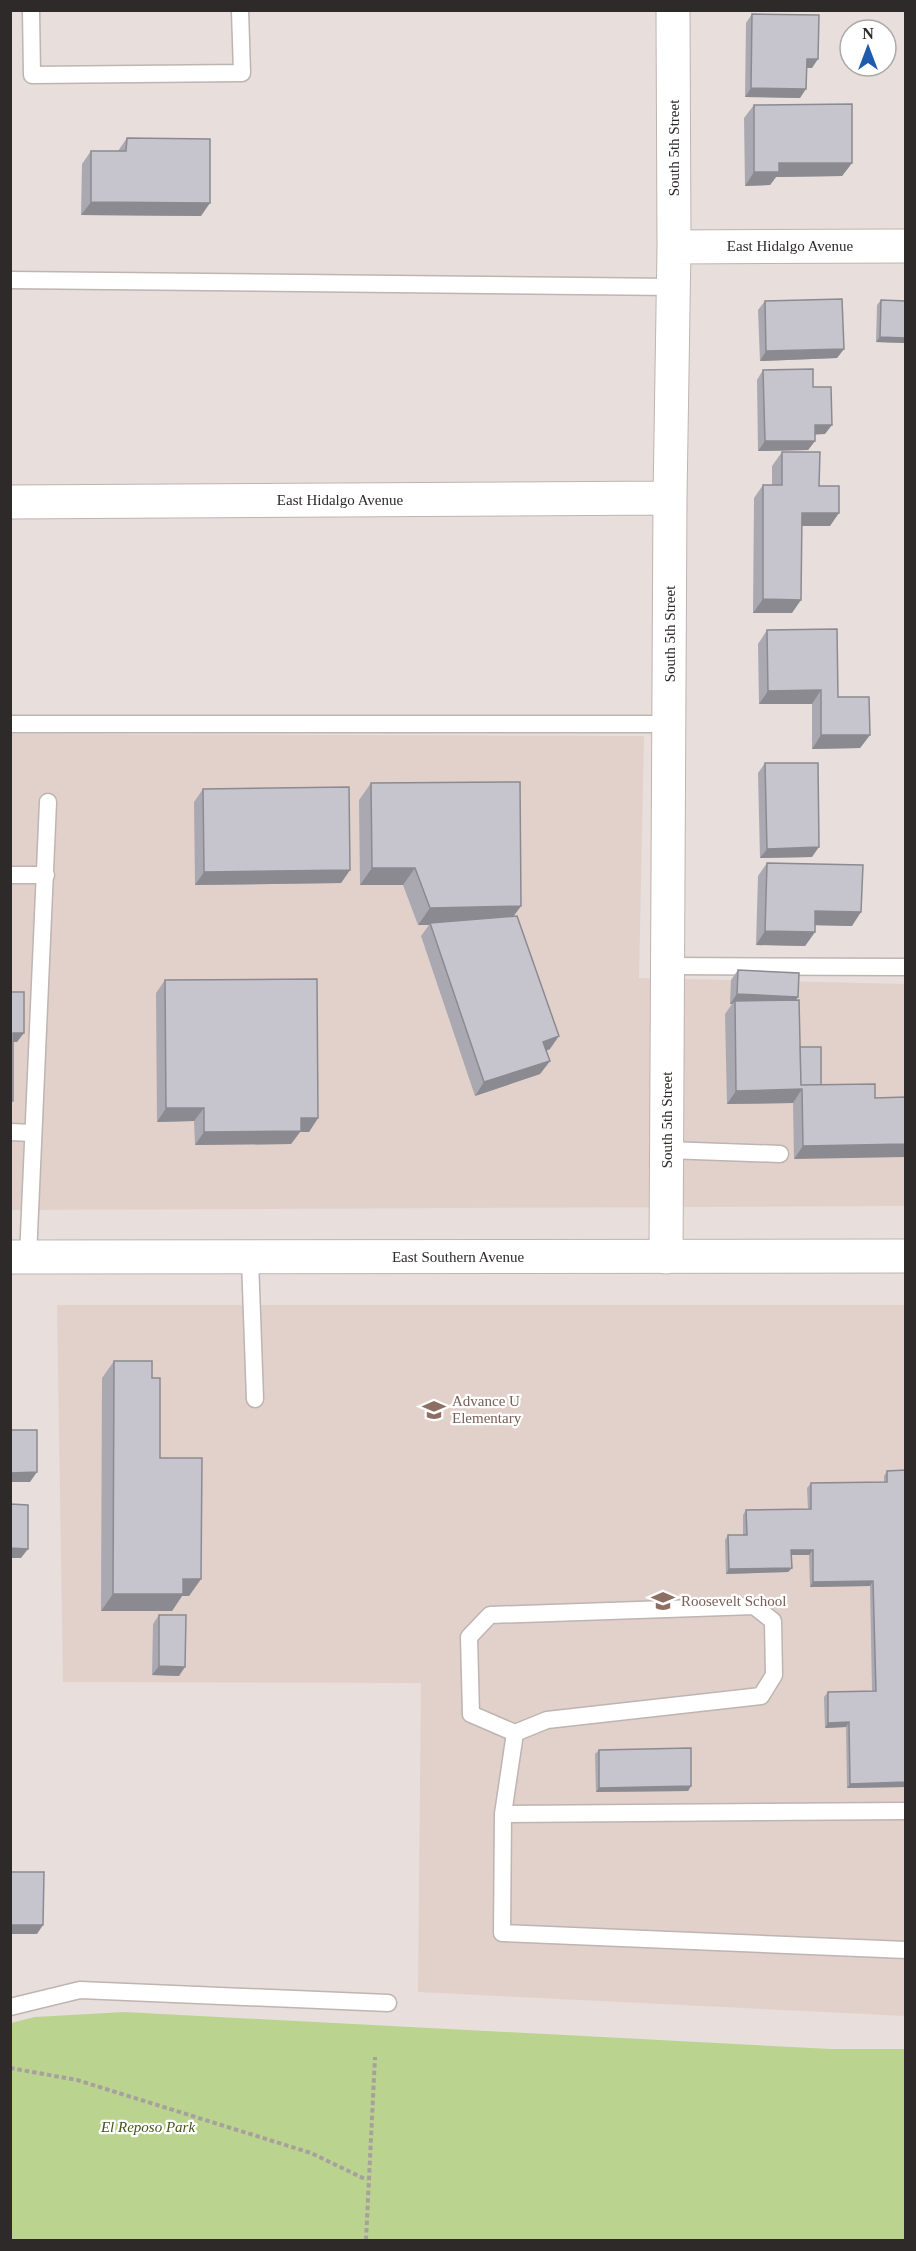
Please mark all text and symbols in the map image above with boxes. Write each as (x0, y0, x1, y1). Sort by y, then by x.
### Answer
north arrow (838, 18, 898, 78)
text: N (862, 25, 874, 42)
street label: South 5th Street (666, 99, 682, 196)
street label: East Hidalgo Avenue (727, 238, 854, 254)
street label: East Hidalgo Avenue (277, 492, 404, 508)
street label: South 5th Street (662, 585, 678, 682)
street label: South 5th Street (659, 1071, 675, 1168)
street label: East Southern Avenue (392, 1249, 524, 1265)
place label: Advance U Elementary (452, 1393, 522, 1426)
school or university icon: Advance U Elementary (421, 1397, 447, 1423)
school or university icon: Roosevelt School (650, 1588, 676, 1614)
place label: Roosevelt School (681, 1593, 786, 1609)
park label: El Reposo Park (100, 2119, 195, 2135)

